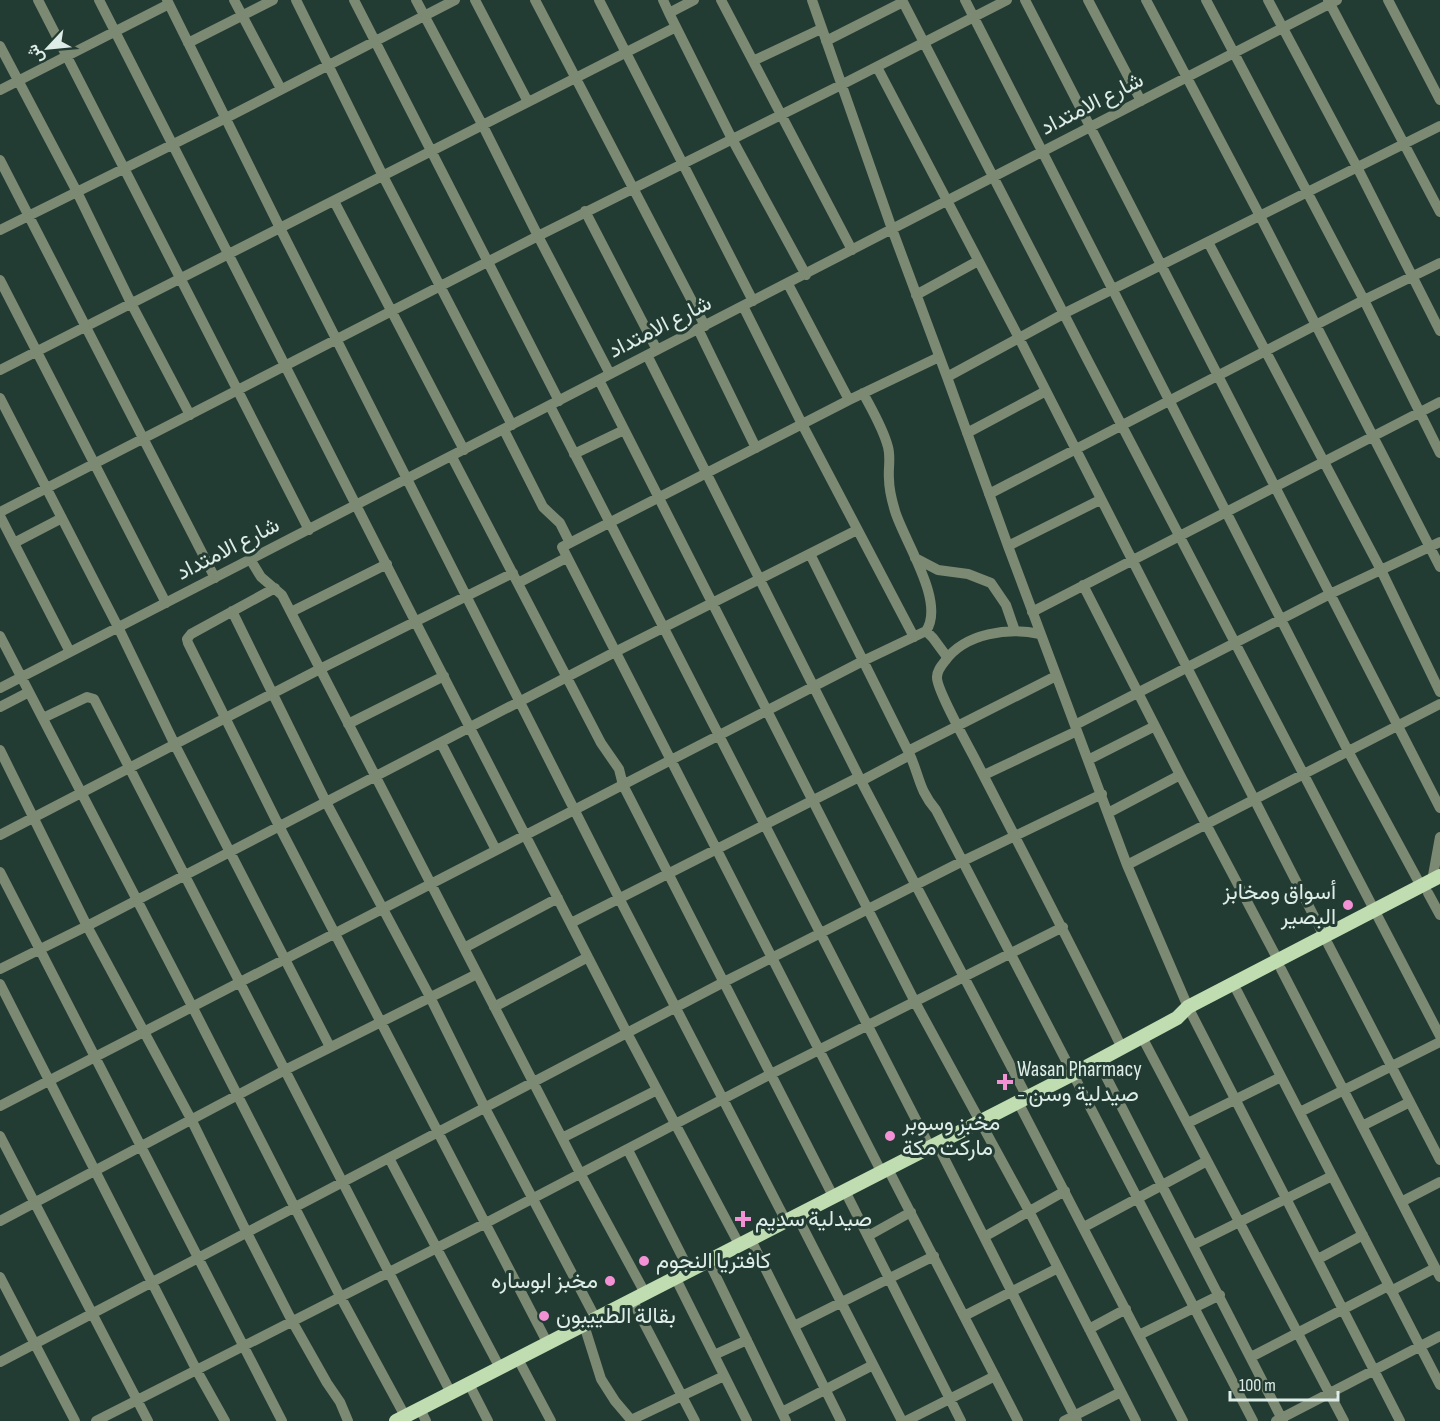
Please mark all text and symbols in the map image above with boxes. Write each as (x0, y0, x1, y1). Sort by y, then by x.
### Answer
north arrow (18, 18, 78, 78)
text: ش (23, 41, 49, 67)
street label: شارع الامتداد (1036, 66, 1148, 142)
street label: شارع الامتداد (604, 289, 716, 365)
street label: شارع الامتداد (172, 511, 284, 587)
place label: أسواق ومخابز البصير (1222, 879, 1336, 931)
marker: أسواق ومخابز البصير (1341, 898, 1355, 912)
place label: Wasan Pharmacy - صيدلية وسن (1017, 1056, 1142, 1108)
marker: Wasan Pharmacy - صيدلية وسن (998, 1075, 1012, 1089)
place label: مخبز وسوبر ماركت مكة (901, 1110, 1000, 1162)
marker: مخبز وسوبر ماركت مكة (883, 1129, 897, 1143)
place label: صيدلية سديم (755, 1206, 872, 1233)
marker: صيدلية سديم (736, 1212, 750, 1226)
place label: كافتريا النجوم (656, 1248, 771, 1275)
marker: كافتريا النجوم (637, 1254, 651, 1268)
place label: مخبز ابوساره (491, 1268, 598, 1295)
marker: مخبز ابوساره (603, 1274, 617, 1288)
place label: بقالة الطييبون (556, 1303, 676, 1330)
marker: بقالة الطييبون (537, 1309, 551, 1323)
scale bar (1230, 1364, 1338, 1402)
text: 100 m (1239, 1375, 1276, 1396)

